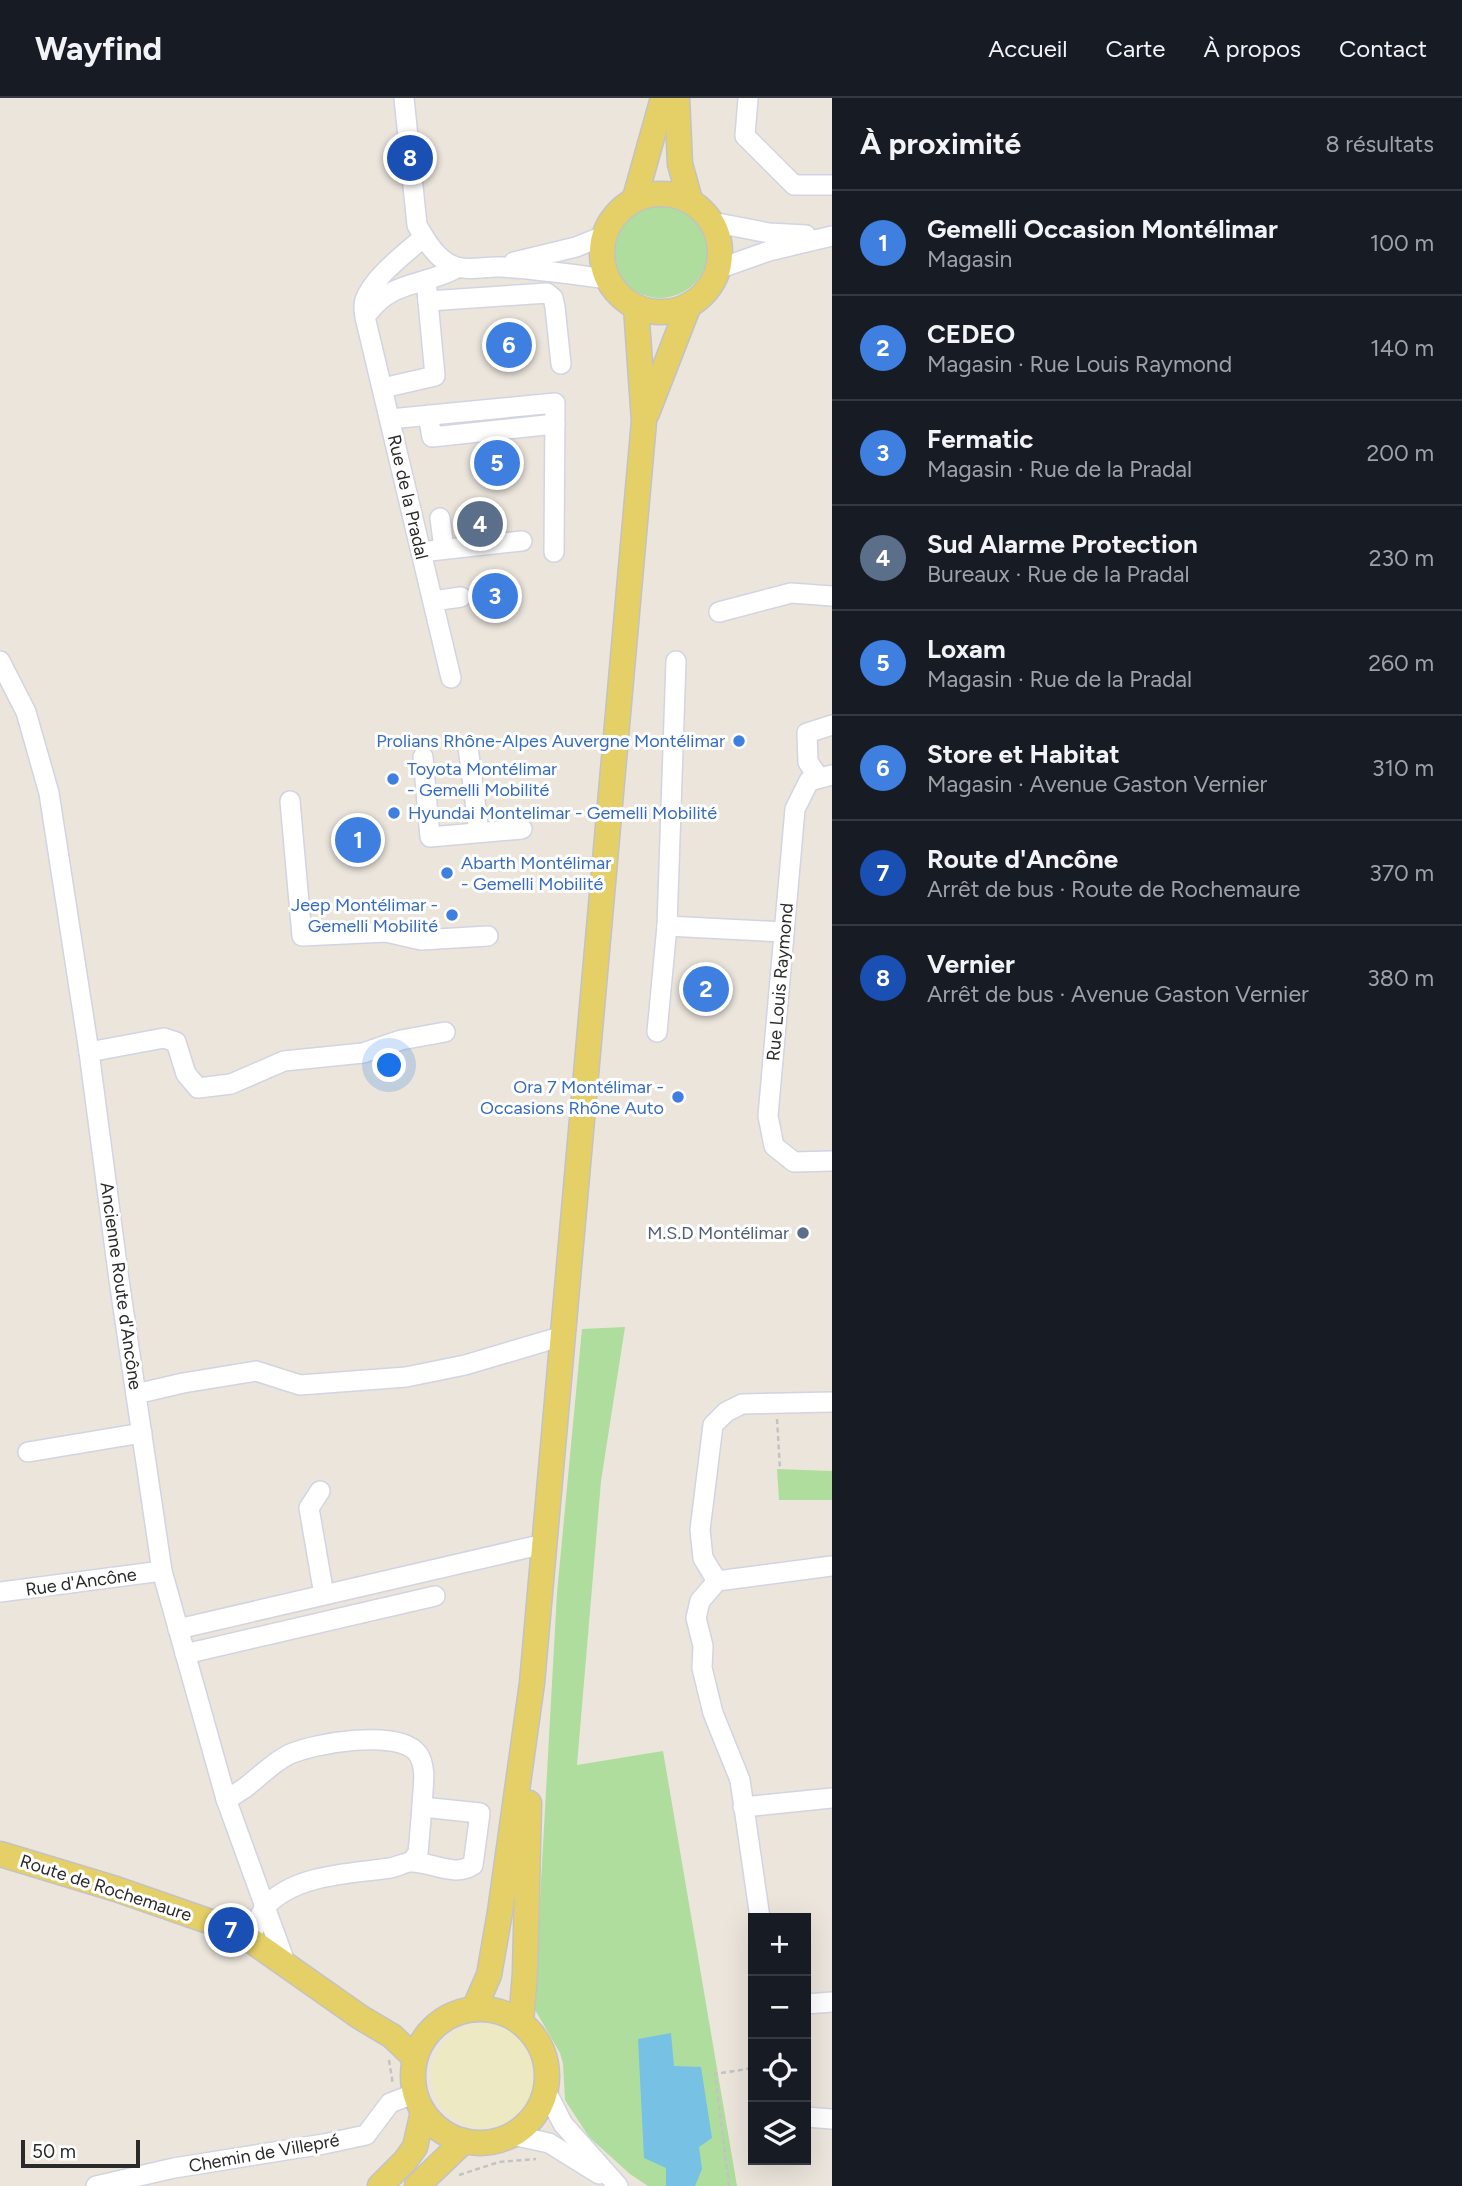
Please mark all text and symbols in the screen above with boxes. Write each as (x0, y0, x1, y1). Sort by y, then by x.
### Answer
text: Wayfind (35, 29, 162, 68)
text: Accueil (988, 34, 1068, 63)
text: Carte (1106, 34, 1165, 63)
text: À propos (1203, 34, 1301, 63)
text: Contact (1339, 34, 1427, 63)
text: À proximité (860, 125, 1021, 162)
text: 8 résultats (1325, 130, 1434, 158)
pin: 8 (387, 132, 433, 184)
text: Gemelli Occasion Montélimar (927, 213, 1278, 245)
text: 1 (878, 229, 888, 257)
text: 100 m (1370, 229, 1434, 257)
text: Magasin (927, 245, 1012, 273)
text: CEDEO (927, 318, 1015, 350)
pin: 6 (486, 319, 532, 371)
text: 2 (876, 334, 890, 362)
text: 140 m (1370, 334, 1434, 362)
text: Magasin · Rue Louis Raymond (927, 350, 1232, 378)
text: Fermatic (927, 423, 1033, 455)
street label: Rue de la Pradal (383, 433, 433, 561)
pin: 5 (474, 437, 520, 489)
text: 3 (877, 439, 889, 467)
text: 200 m (1366, 439, 1434, 467)
text: Magasin · Rue de la Pradal (927, 455, 1192, 483)
pin: 4 (457, 498, 503, 550)
text: Sud Alarme Protection (927, 528, 1198, 560)
text: 4 (876, 544, 890, 572)
text: 230 m (1369, 544, 1434, 572)
text: Bureaux · Rue de la Pradal (927, 560, 1190, 588)
pin: 3 (472, 570, 518, 622)
text: Loxam (927, 633, 1006, 665)
text: 5 (876, 649, 890, 677)
text: 260 m (1368, 649, 1434, 677)
text: Magasin · Rue de la Pradal (927, 665, 1192, 693)
place label: Prolians Rhône-Alpes Auvergne Montélimar (376, 730, 725, 752)
marker: Prolians Rhône-Alpes Auvergne Montélimar (731, 733, 747, 749)
text: Store et Habitat (927, 738, 1120, 770)
text: 6 (876, 754, 890, 782)
text: 310 m (1372, 754, 1434, 782)
place label: Toyota Montélimar - Gemelli Mobilité (407, 758, 557, 801)
text: Magasin · Avenue Gaston Vernier (927, 770, 1267, 798)
marker: Toyota Montélimar - Gemelli Mobilité (385, 771, 401, 787)
place label: Hyundai Montelimar - Gemelli Mobilité (408, 802, 717, 824)
marker: Hyundai Montelimar - Gemelli Mobilité (386, 805, 402, 821)
pin: 1 (335, 814, 381, 866)
text: Route d'Ancône (927, 843, 1118, 875)
place label: Abarth Montélimar - Gemelli Mobilité (461, 852, 611, 895)
text: 7 (877, 859, 889, 887)
text: 370 m (1369, 859, 1434, 887)
marker: Abarth Montélimar - Gemelli Mobilité (439, 865, 455, 881)
text: Arrêt de bus · Route de Rochemaure (927, 875, 1300, 903)
place label: Jeep Montélimar - Gemelli Mobilité (291, 894, 438, 937)
street label: Rue Louis Raymond (762, 902, 798, 1062)
marker: Jeep Montélimar - Gemelli Mobilité (444, 907, 460, 923)
text: Vernier (927, 948, 1015, 980)
pin: 2 (683, 963, 729, 1015)
text: 8 (876, 964, 890, 992)
text: 380 m (1367, 964, 1434, 992)
text: Arrêt de bus · Avenue Gaston Vernier (927, 980, 1309, 1008)
your location (372, 1048, 406, 1082)
place label: Ora 7 Montélimar - Occasions Rhône Auto (480, 1076, 664, 1119)
marker: Ora 7 Montélimar - Occasions Rhône Auto (670, 1089, 686, 1105)
street label: Ancienne Route d'Ancône (96, 1181, 146, 1391)
place label: M.S.D Montélimar (647, 1222, 789, 1244)
marker: M.S.D Montélimar (795, 1225, 811, 1241)
street label: Rue d'Ancône (24, 1563, 138, 1601)
street label: Route de Rochemaure (17, 1850, 195, 1926)
pin: 7 (208, 1904, 254, 1956)
map controls (748, 1913, 811, 2165)
button: + (748, 1913, 811, 1976)
button: − (748, 1976, 811, 2039)
button: locate (748, 2039, 811, 2102)
button: layers (748, 2102, 811, 2165)
street label: Chemin de Villepré (187, 2129, 341, 2177)
scale bar (21, 2137, 140, 2169)
text: 50 m (32, 2140, 76, 2163)

